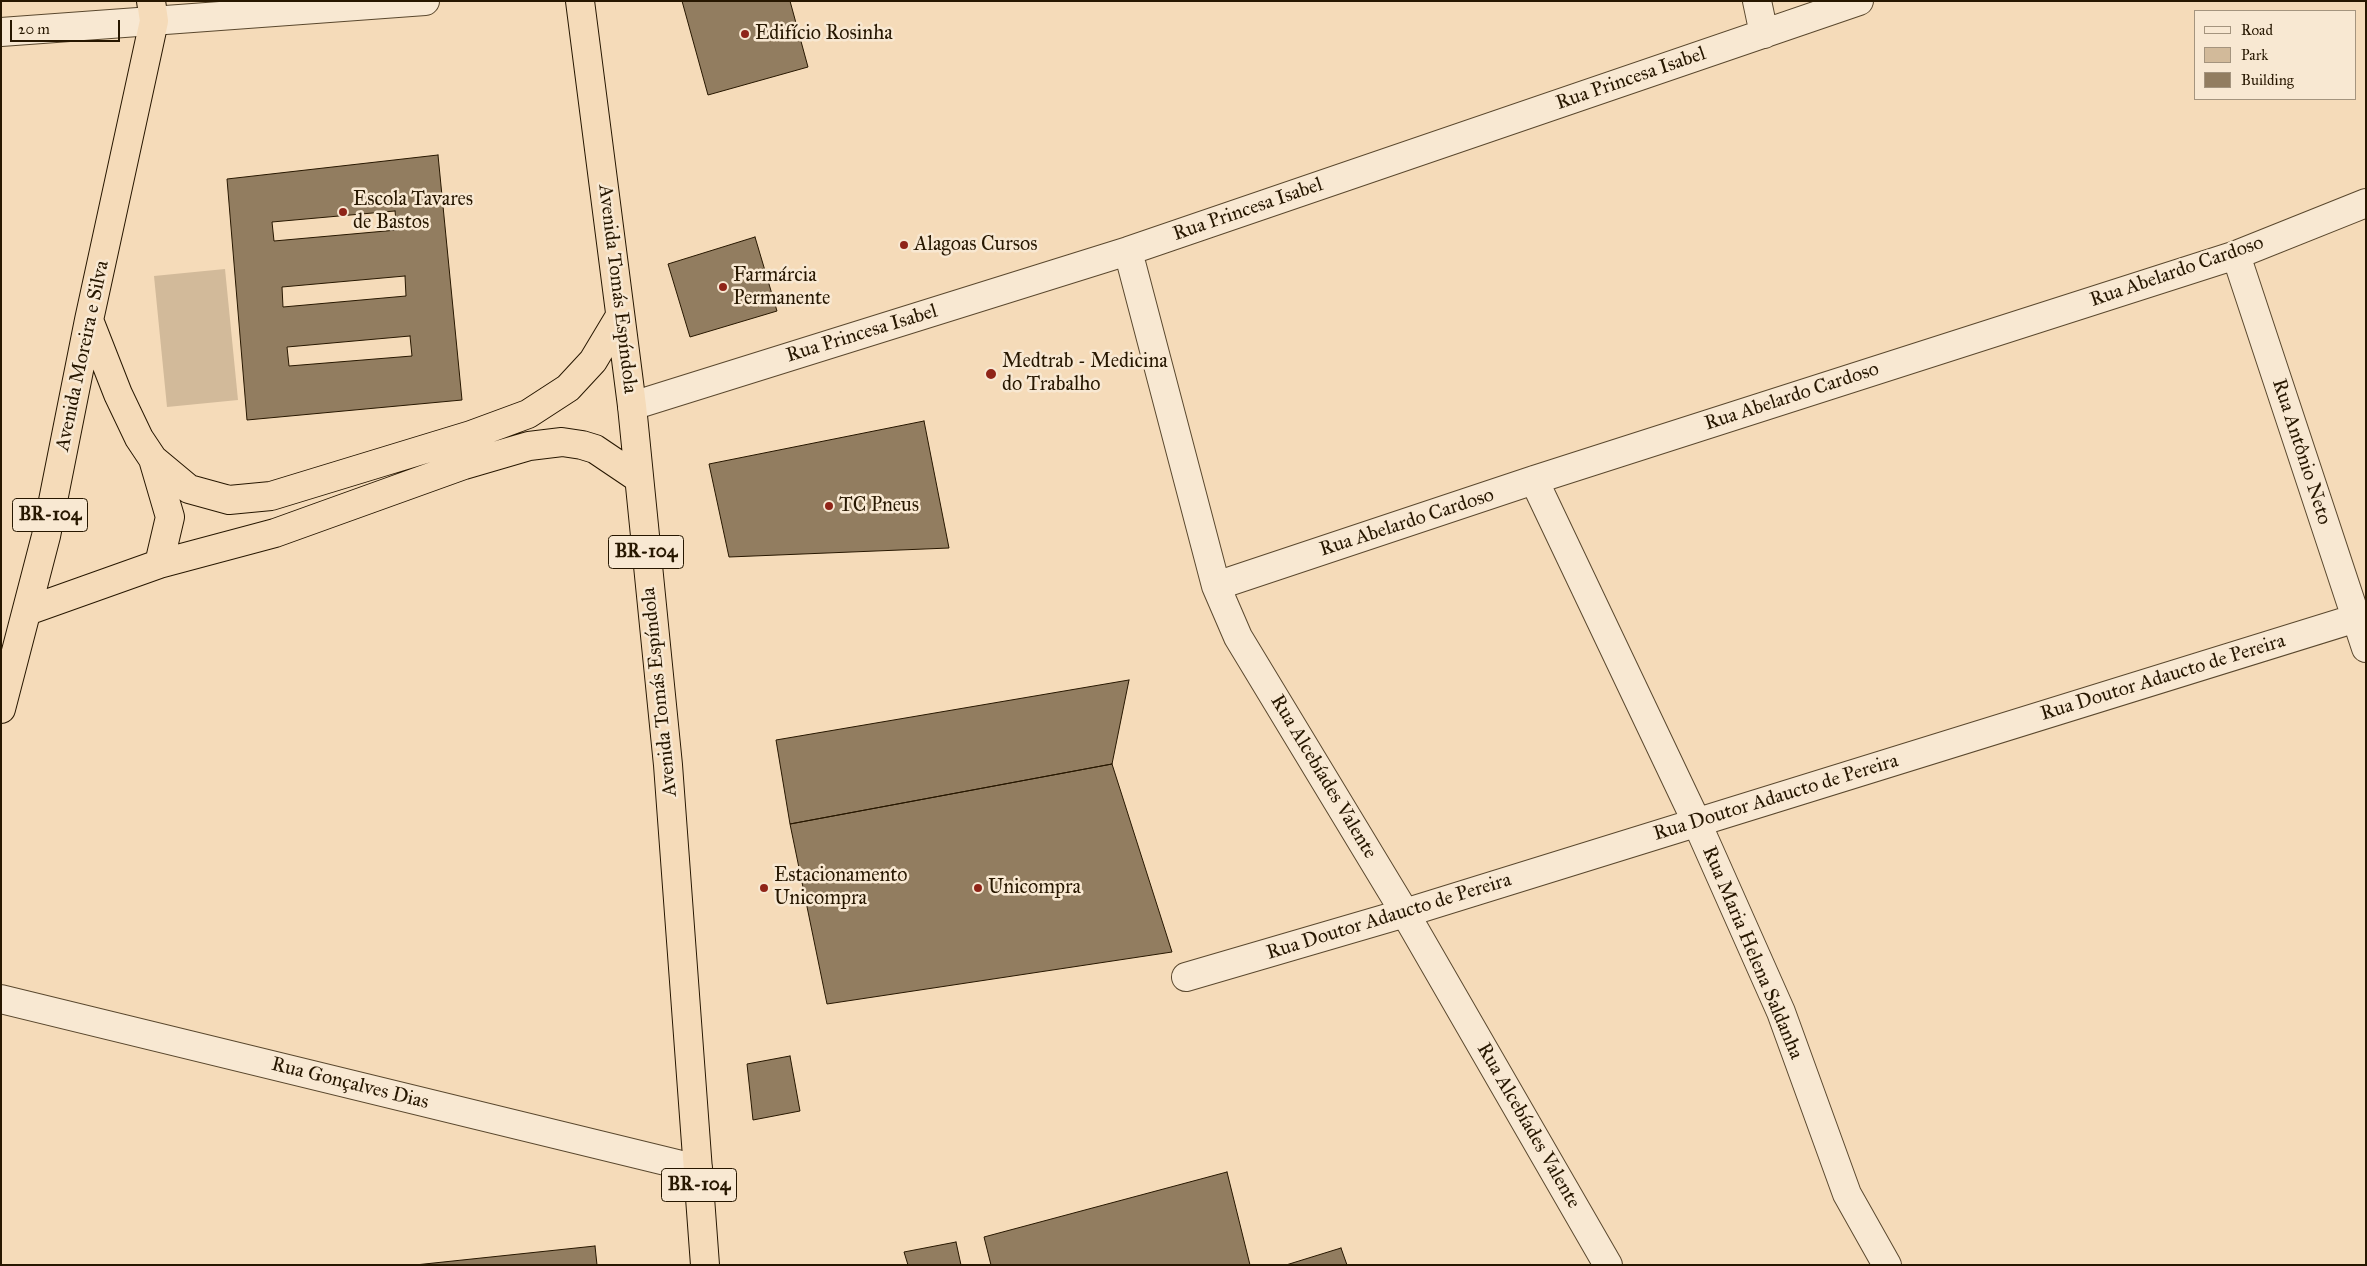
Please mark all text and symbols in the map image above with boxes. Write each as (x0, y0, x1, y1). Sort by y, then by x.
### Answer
scale bar (12, 10, 122, 42)
legend (2194, 10, 2357, 100)
text: 20 m (18, 20, 50, 38)
text: Road (2241, 21, 2273, 39)
place label: Edifício Rosinha (755, 22, 893, 46)
marker: Edifício Rosinha (739, 28, 751, 40)
street label: Rua Princesa Isabel (1553, 42, 1709, 116)
text: Park (2241, 46, 2268, 64)
text: Building (2241, 71, 2294, 89)
street label: Rua Princesa Isabel (1170, 173, 1326, 247)
street label: Avenida Tomás Espíndola (592, 183, 642, 395)
place label: Escola Tavares de Bastos (353, 188, 473, 235)
marker: Escola Tavares de Bastos (337, 206, 349, 218)
street label: Rua Abelardo Cardoso (2087, 231, 2267, 313)
place label: Alagoas Cursos (914, 233, 1038, 257)
marker: Alagoas Cursos (898, 239, 910, 251)
street label: Avenida Moreira e Silva (51, 259, 115, 453)
place label: Farmárcia Permanente (733, 264, 830, 311)
marker: Farmárcia Permanente (717, 281, 729, 293)
street label: Rua Princesa Isabel (783, 300, 941, 368)
place label: Medtrab - Medicina do Trabalho (1002, 350, 1168, 397)
street label: Rua Abelardo Cardoso (1702, 357, 1882, 437)
marker: Medtrab - Medicina do Trabalho (984, 367, 998, 381)
street label: Rua Antônio Neto (2266, 376, 2336, 528)
street label: Rua Abelardo Cardoso (1317, 483, 1497, 563)
place label: TC Pneus (839, 494, 919, 518)
road number: BR-104 (12, 498, 88, 532)
marker: TC Pneus (823, 500, 835, 512)
road number: BR-104 (608, 536, 684, 568)
street label: Avenida Tomás Espíndola (637, 586, 683, 798)
street label: Rua Doutor Adaucto de Pereira (2038, 629, 2288, 727)
street label: Rua Alcebíades Valente (1265, 691, 1381, 863)
street label: Rua Doutor Adaucto de Pereira (1651, 749, 1901, 847)
street label: Rua Maria Helena Saldanha (1696, 843, 1808, 1063)
place label: Estacionamento Unicompra (774, 864, 908, 911)
street label: Rua Doutor Adaucto de Pereira (1264, 868, 1514, 966)
place label: Unicompra (988, 876, 1081, 900)
marker: Estacionamento Unicompra (758, 882, 770, 894)
marker: Unicompra (972, 882, 984, 894)
street label: Rua Alcebíades Valente (1471, 1039, 1585, 1213)
street label: Rua Gonçalves Dias (269, 1053, 431, 1115)
road number: BR-104 (662, 1168, 736, 1202)

